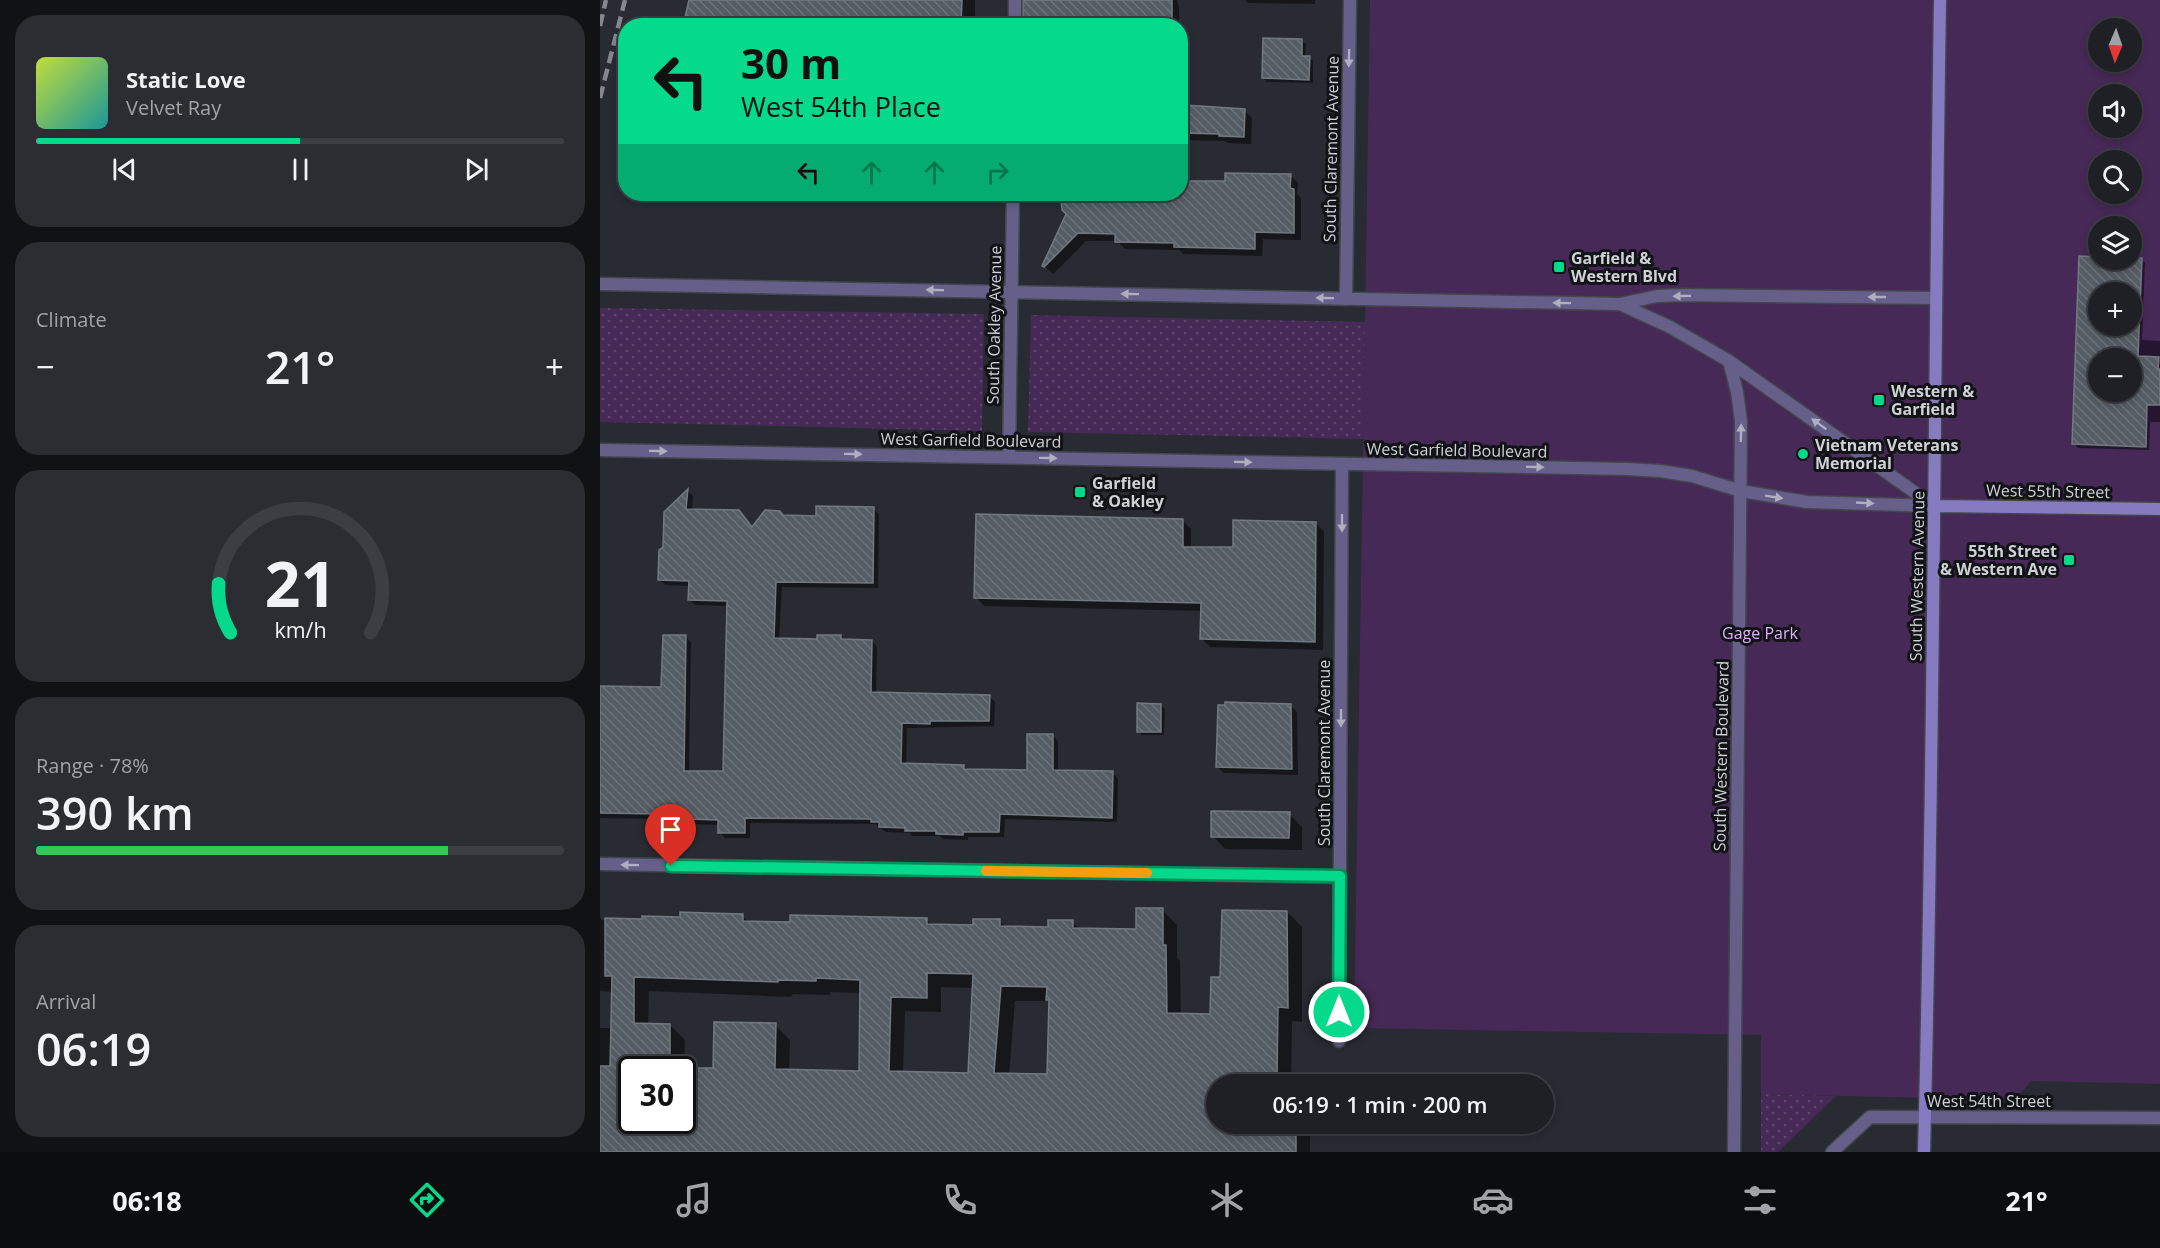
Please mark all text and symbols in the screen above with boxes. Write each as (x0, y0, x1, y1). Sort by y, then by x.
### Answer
north arrow (2088, 18, 2142, 72)
map controls (2088, 18, 2142, 402)
text: 30 m (741, 34, 841, 91)
icon: left (642, 42, 720, 120)
one-way arrow (1344, 49, 1354, 68)
street label: South Claremont Avenue (1318, 56, 1344, 242)
text: Static Love (126, 64, 246, 94)
button: sound (2088, 84, 2142, 138)
text: West 54th Place (741, 88, 941, 125)
text: Velvet Ray (126, 94, 221, 121)
button: search (2088, 150, 2142, 204)
icon: previous (108, 153, 141, 186)
icon: pause (284, 153, 317, 186)
icon: next (460, 153, 493, 186)
icon: left (792, 156, 825, 189)
icon: ahead (855, 156, 888, 189)
icon: ahead (918, 156, 951, 189)
icon: right (981, 156, 1014, 189)
button: layers (2088, 216, 2142, 270)
street label: South Oakley Avenue (982, 246, 1006, 404)
place label: Garfield & Western Blvd (1571, 247, 1677, 287)
marker: Garfield & Western Blvd (1552, 260, 1566, 274)
button: + (2088, 282, 2142, 336)
one-way arrow (925, 286, 944, 295)
one-way arrow (1120, 290, 1139, 299)
one-way arrow (1672, 291, 1691, 300)
one-way arrow (1315, 293, 1334, 303)
one-way arrow (1867, 293, 1886, 302)
one-way arrow (1552, 298, 1571, 308)
text: Climate (36, 306, 107, 333)
text: 21° (265, 336, 335, 397)
text: − (36, 344, 55, 389)
text: + (545, 344, 564, 389)
button: − (2088, 348, 2142, 402)
place label: Western & Garfield (1891, 380, 1974, 420)
marker: Western & Garfield (1872, 393, 1886, 407)
one-way arrow (1811, 418, 1826, 430)
one-way arrow (1736, 423, 1746, 442)
street label: West Garfield Boulevard (880, 427, 1062, 453)
place label: Vietnam Veterans Memorial (1815, 434, 1958, 474)
street label: West Garfield Boulevard (1366, 437, 1548, 463)
one-way arrow (649, 446, 668, 455)
marker: Vietnam Veterans Memorial (1796, 447, 1810, 461)
one-way arrow (844, 450, 863, 459)
one-way arrow (1039, 454, 1058, 463)
one-way arrow (1234, 457, 1253, 467)
one-way arrow (1525, 463, 1544, 472)
place label: Garfield & Oakley (1092, 472, 1165, 512)
street label: West 55th Street (1986, 479, 2110, 503)
marker: Garfield & Oakley (1073, 485, 1087, 499)
street label: South Western Avenue (1905, 491, 1929, 661)
one-way arrow (1764, 492, 1783, 501)
one-way arrow (1856, 499, 1875, 508)
one-way arrow (1337, 513, 1347, 532)
text: 21 (264, 540, 336, 625)
place label: 55th Street & Western Ave (1940, 540, 2057, 580)
marker: 55th Street & Western Ave (2062, 553, 2076, 567)
text: km/h (274, 615, 326, 644)
park label: Gage Park (1722, 622, 1799, 644)
street label: South Claremont Avenue (1313, 660, 1335, 846)
street label: South Western Boulevard (1708, 661, 1734, 851)
one-way arrow (1336, 708, 1346, 727)
text: Range · 78% (36, 752, 149, 779)
text: 390 km (36, 782, 194, 843)
pin (645, 804, 696, 866)
icon: arrive (654, 813, 687, 846)
one-way arrow (621, 860, 640, 870)
position arrow (1307, 980, 1371, 1044)
text: Arrival (36, 988, 96, 1015)
text: 06:19 (36, 1018, 151, 1079)
speed limit sign: 30 (618, 1056, 696, 1134)
text: 06:19 · 1 min · 200 m (1272, 1089, 1488, 1119)
street label: West 54th Street (1927, 1090, 2051, 1112)
icon: directions (406, 1179, 448, 1221)
icon: music (673, 1179, 715, 1221)
icon: phone (939, 1179, 981, 1221)
icon: climate (1206, 1179, 1248, 1221)
icon: car (1472, 1179, 1514, 1221)
icon: filters (1739, 1179, 1781, 1221)
text: 06:18 (112, 1182, 182, 1219)
text: 21° (2005, 1182, 2048, 1219)

